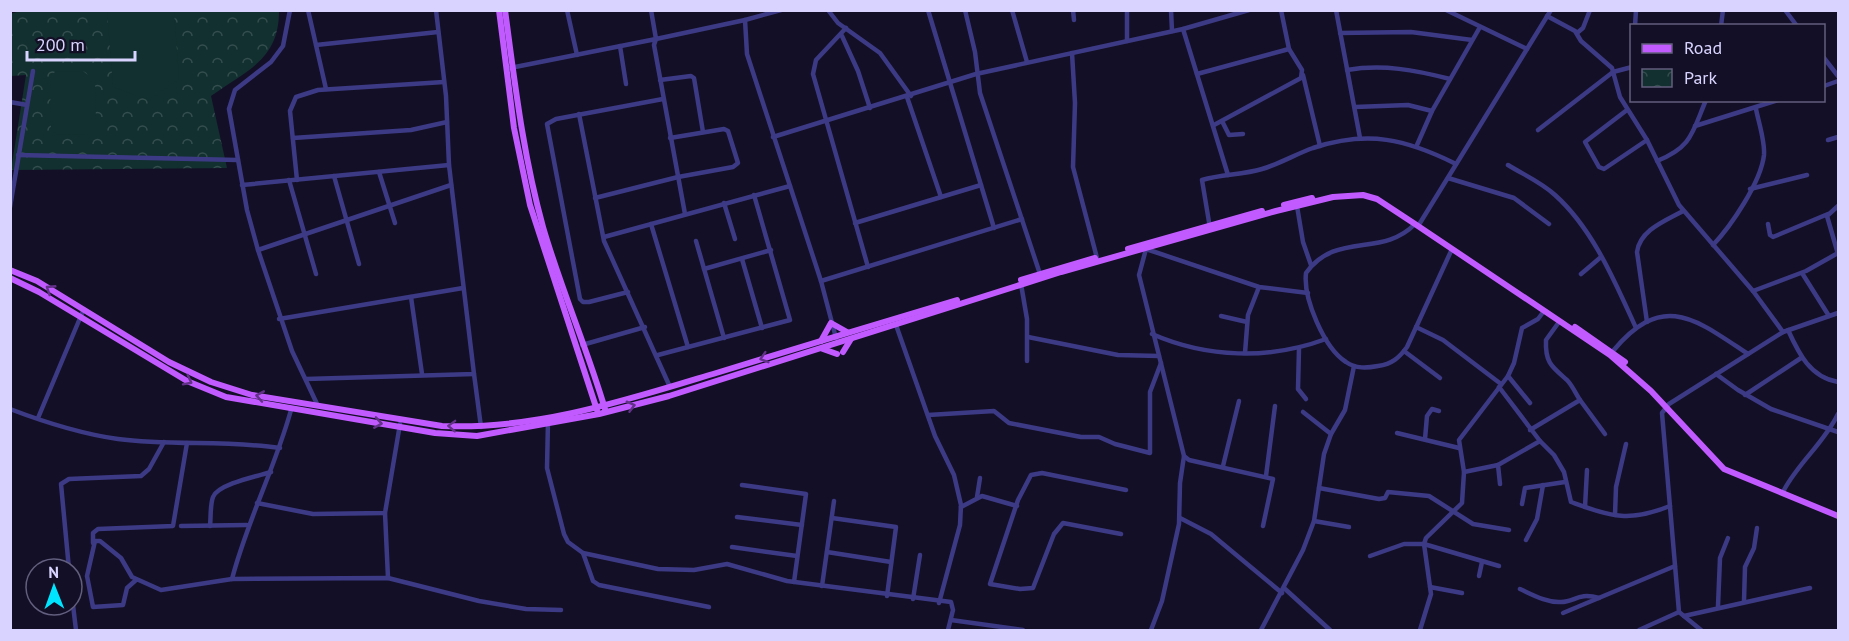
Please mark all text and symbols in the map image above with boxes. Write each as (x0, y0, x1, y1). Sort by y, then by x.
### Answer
scale bar (27, 24, 135, 62)
legend (1630, 24, 1825, 102)
text: 200 m (36, 33, 85, 56)
text: Road (1684, 36, 1722, 59)
text: Park (1684, 66, 1717, 89)
one-way arrow (46, 285, 57, 296)
one-way arrow (759, 351, 770, 363)
one-way arrow (182, 374, 193, 385)
one-way arrow (255, 390, 265, 403)
one-way arrow (626, 400, 636, 413)
one-way arrow (373, 417, 382, 429)
one-way arrow (448, 420, 457, 433)
north arrow (24, 557, 84, 617)
text: N (48, 562, 59, 582)

